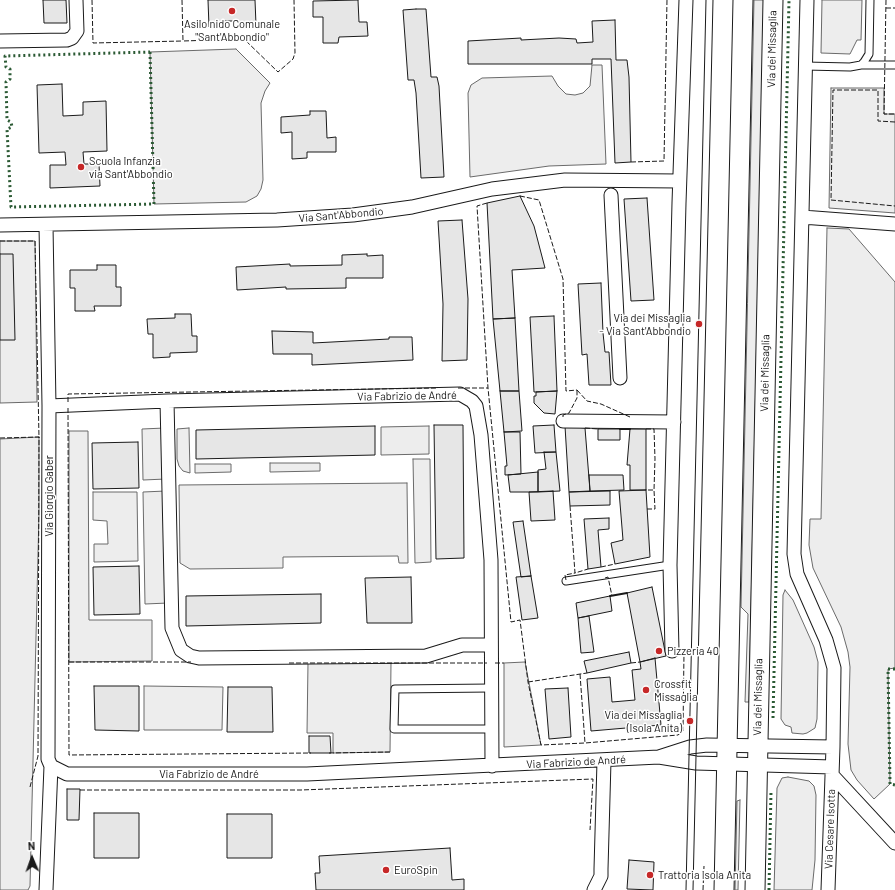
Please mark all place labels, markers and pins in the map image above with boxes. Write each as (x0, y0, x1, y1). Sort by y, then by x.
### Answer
marker: Asilo nido Comunale "Sant'Abbondio" (227, 6, 237, 16)
place label: Asilo nido Comunale "Sant'Abbondio" (184, 17, 280, 43)
place label: Scuola Infanzia via Sant'Abbondio (89, 154, 173, 180)
marker: Scuola Infanzia via Sant'Abbondio (76, 162, 86, 172)
place label: Via dei Missaglia - Via Sant'Abbondio (599, 311, 691, 337)
marker: Via dei Missaglia - Via Sant'Abbondio (694, 319, 704, 329)
place label: Pizzeria 40 (667, 644, 719, 658)
marker: Pizzeria 40 (654, 646, 664, 656)
place label: Crossfit Missaglia (654, 677, 698, 703)
marker: Crossfit Missaglia (641, 685, 651, 695)
place label: Via dei Missaglia (Isola Anita) (604, 708, 682, 734)
marker: Via dei Missaglia (Isola Anita) (685, 716, 695, 726)
place label: EuroSpin (394, 863, 438, 877)
marker: EuroSpin (381, 865, 391, 875)
place label: Trattoria Isola Anita (658, 868, 751, 882)
marker: Trattoria Isola Anita (645, 870, 655, 880)

